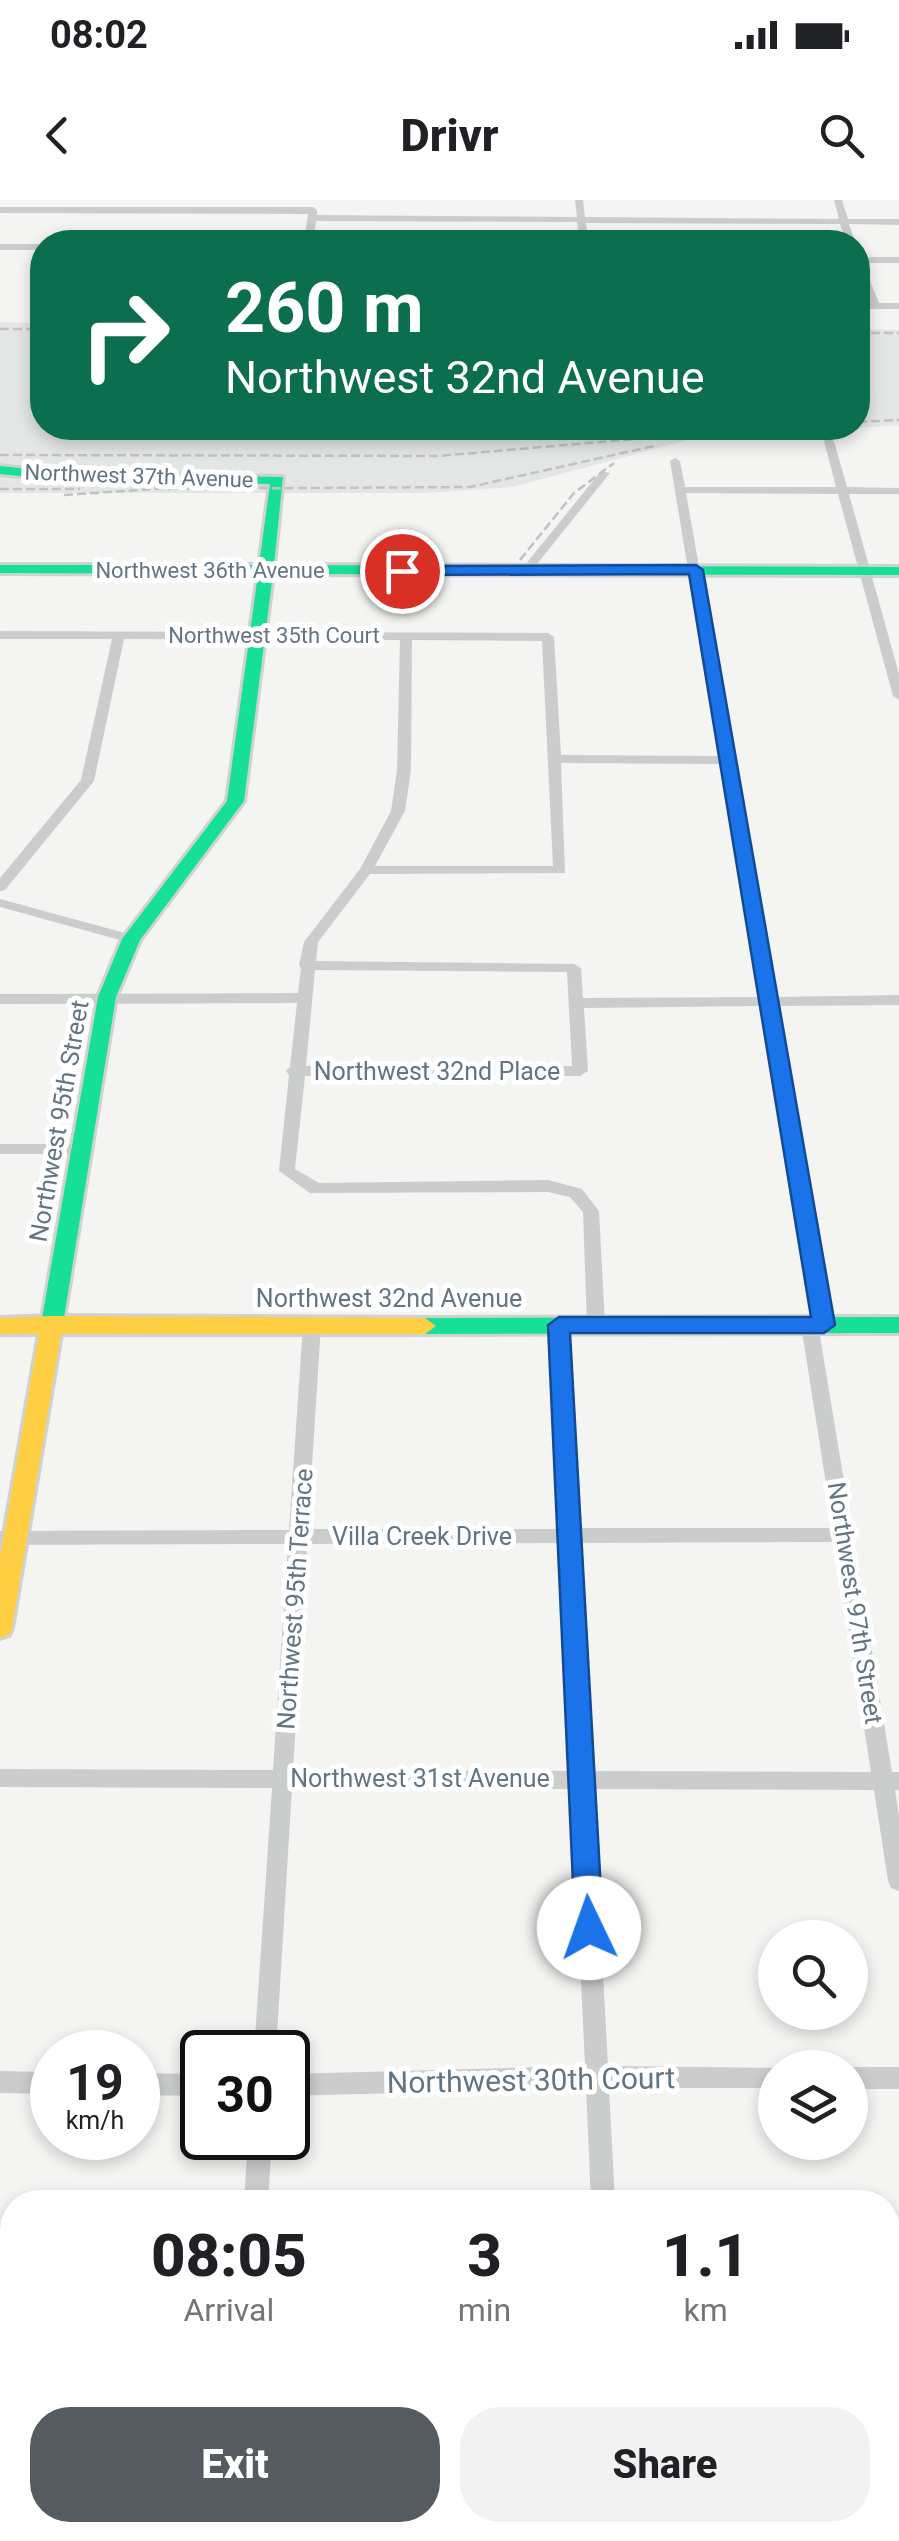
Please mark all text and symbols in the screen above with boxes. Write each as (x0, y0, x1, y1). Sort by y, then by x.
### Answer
text: 08:02 (50, 13, 148, 57)
icon: back (30, 108, 85, 163)
icon: search (814, 108, 869, 163)
text: Drivr (401, 109, 498, 162)
text: 260 m (225, 267, 424, 349)
icon: right (60, 270, 190, 400)
text: Northwest 32nd Avenue (225, 351, 705, 404)
street label: Northwest 37th Avenue (24, 460, 254, 492)
pin (360, 529, 445, 614)
icon: arrive (375, 544, 430, 599)
street label: Northwest 36th Avenue (95, 558, 325, 583)
street label: Northwest 35th Court (168, 623, 380, 648)
street label: Northwest 95th Street (23, 998, 95, 1244)
street label: Northwest 32nd Place (314, 1057, 560, 1086)
street label: Northwest 32nd Avenue (256, 1284, 522, 1313)
street label: Northwest 95th Terrace (271, 1468, 319, 1730)
street label: Northwest 97th Street (822, 1480, 888, 1726)
street label: Villa Creek Drive (332, 1522, 512, 1551)
street label: Northwest 31st Avenue (290, 1764, 550, 1793)
position arrow (537, 1876, 641, 1980)
map controls (758, 1920, 868, 2160)
button: search (758, 1920, 868, 2030)
speed limit sign: 30 (180, 2030, 310, 2160)
button: layers (758, 2050, 868, 2160)
text: 19 (66, 2054, 124, 2112)
street label: Northwest 30th Court (387, 2060, 675, 2100)
text: km/h (66, 2106, 124, 2135)
text: 08:05 (151, 2220, 307, 2291)
text: 3 (467, 2220, 502, 2291)
text: 1.1 (662, 2220, 749, 2291)
text: Arrival (183, 2291, 274, 2329)
text: min (458, 2291, 511, 2329)
text: km (683, 2291, 728, 2329)
button: Exit (30, 2407, 440, 2522)
button: Share (460, 2407, 870, 2522)

